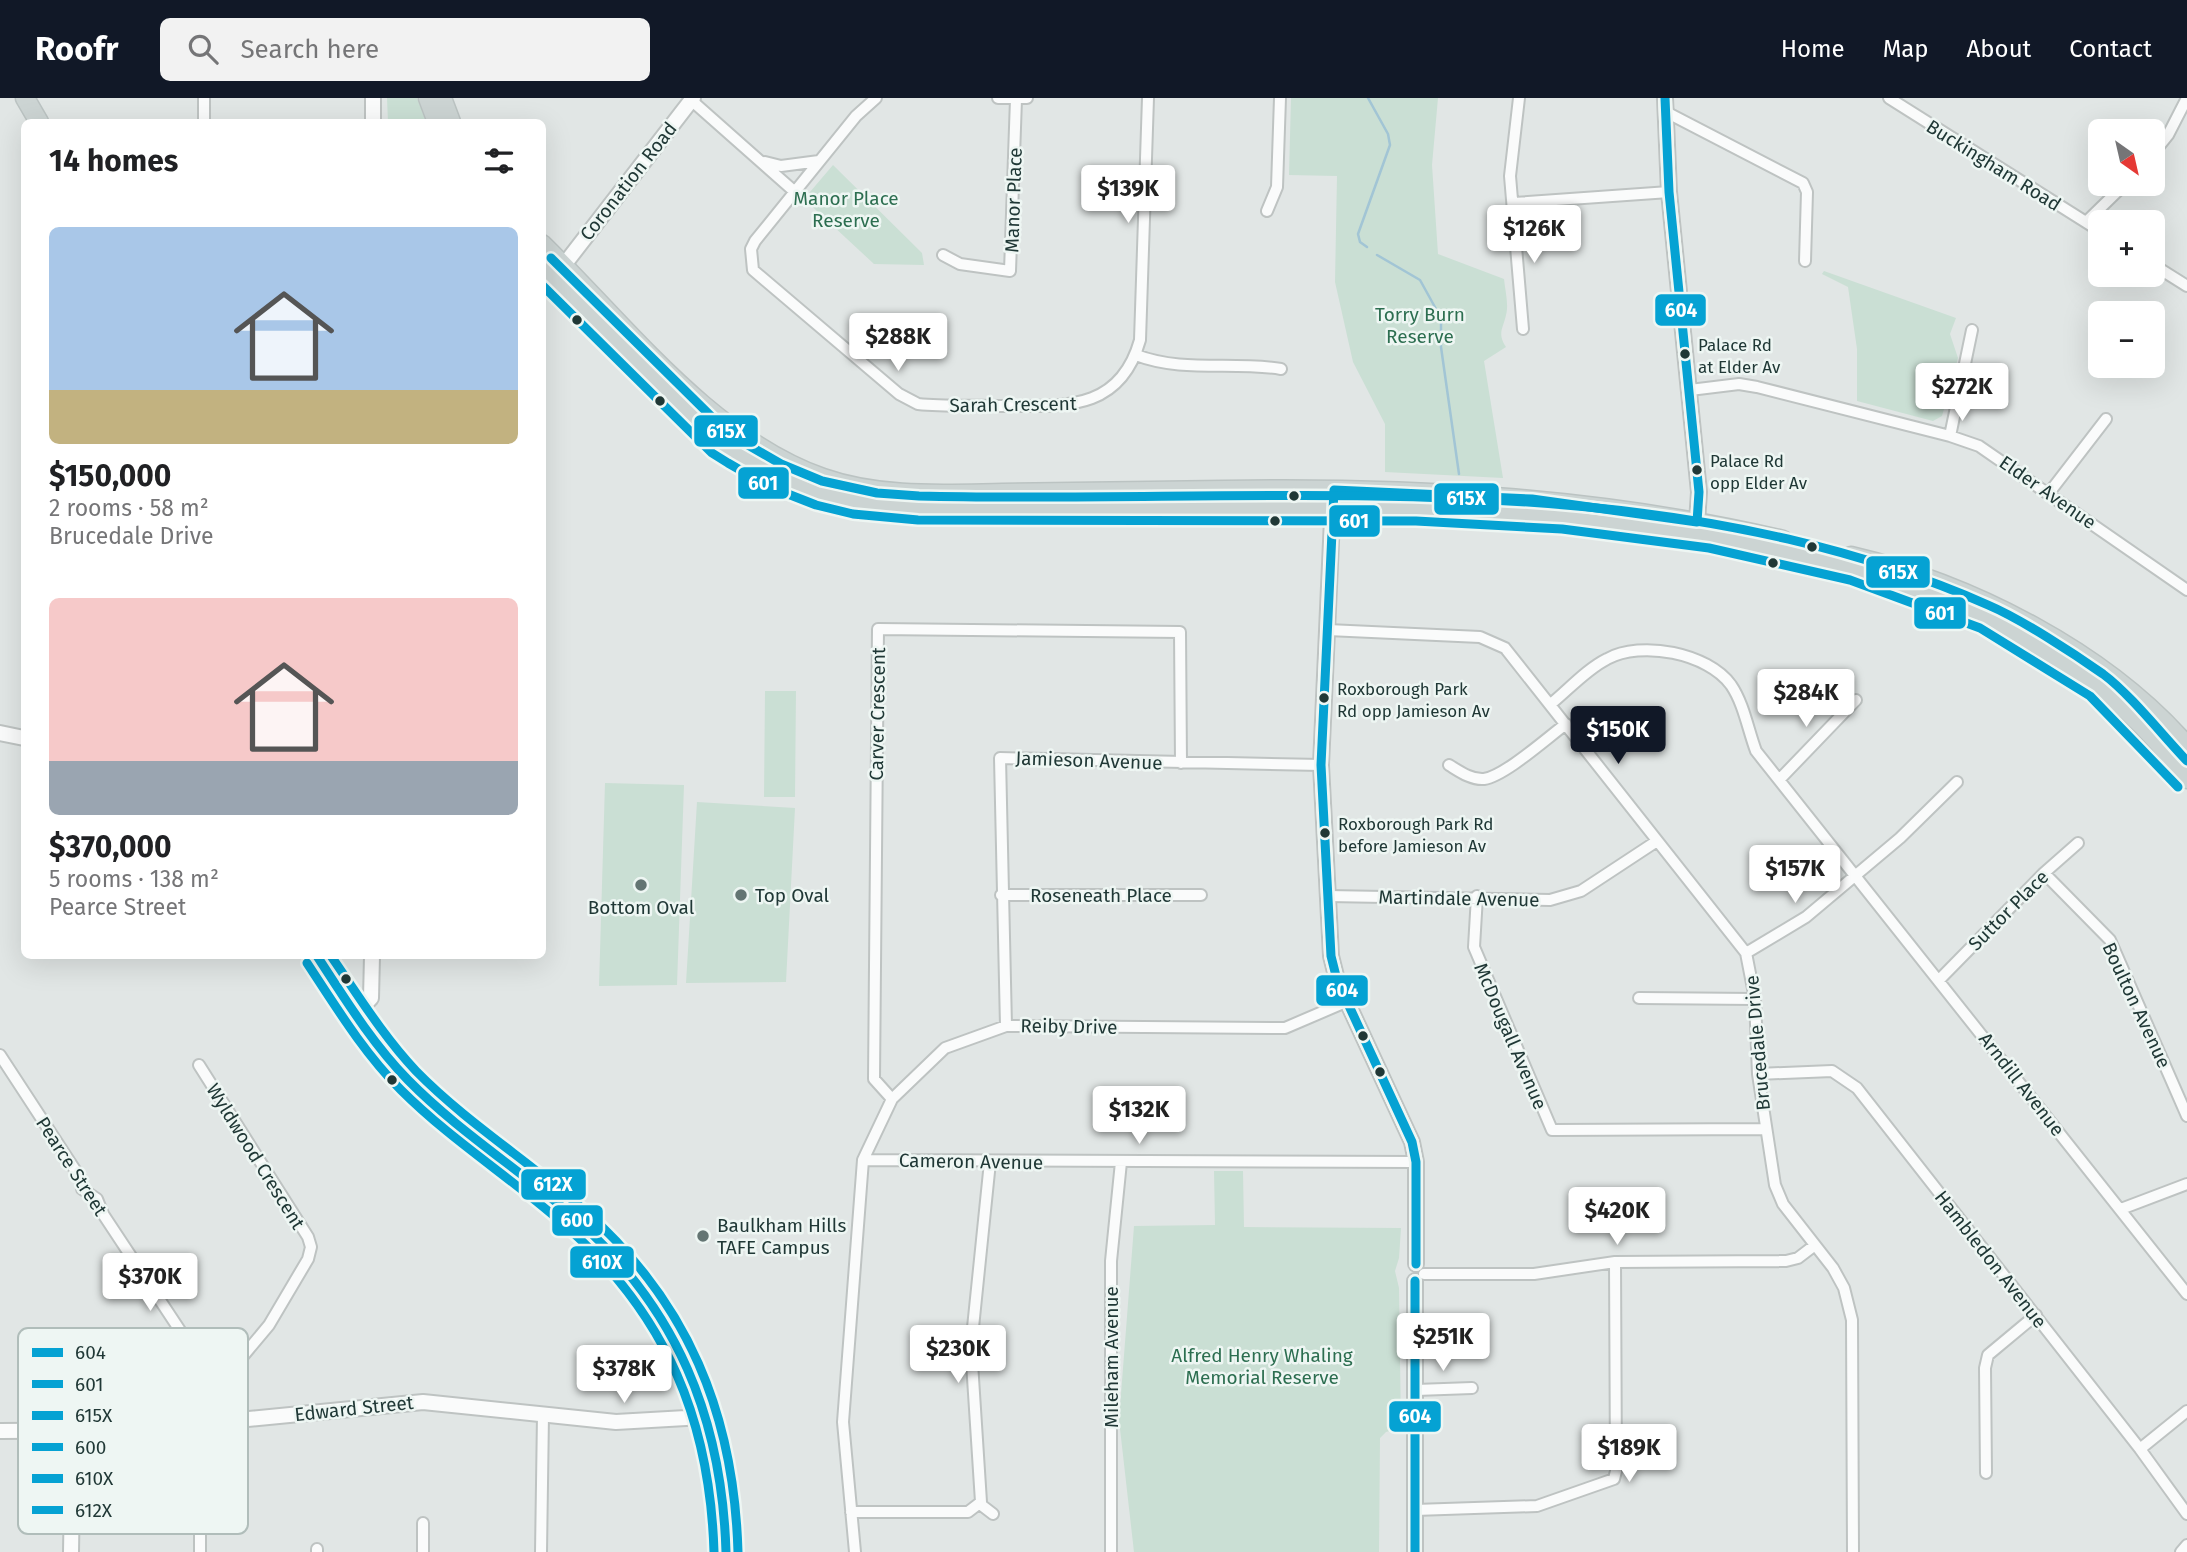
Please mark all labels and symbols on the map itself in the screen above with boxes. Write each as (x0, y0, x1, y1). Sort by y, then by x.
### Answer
street label: Buckingham Road (1922, 115, 2065, 216)
street label: Coronation Road (575, 117, 682, 245)
north arrow (2088, 119, 2165, 196)
street label: Manor Place (1000, 147, 1027, 253)
pin: $139K (1079, 166, 1177, 225)
park label: Manor Place Reserve (793, 187, 899, 232)
pin: $126K (1485, 206, 1583, 265)
line badge: 604 (1654, 293, 1707, 327)
text: 604 (1665, 299, 1698, 322)
park label: Torry Burn Reserve (1375, 303, 1465, 348)
unlabelled marker (570, 313, 584, 327)
pin: $288K (849, 314, 947, 373)
place label: Palace Rd at Elder Av (1698, 335, 1781, 378)
marker: Palace Rd at Elder Av (1678, 347, 1692, 361)
pin: $272K (1913, 364, 2011, 423)
street label: Sarah Crescent (949, 392, 1077, 417)
unlabelled marker (653, 394, 667, 408)
line badge: 615X (693, 414, 759, 448)
text: 615X (706, 420, 747, 443)
place label: Palace Rd opp Elder Av (1710, 451, 1808, 494)
street label: Elder Avenue (1995, 451, 2100, 534)
marker: Palace Rd opp Elder Av (1690, 463, 1704, 477)
line badge: 601 (737, 466, 790, 500)
text: 601 (748, 472, 778, 495)
line badge: 615X (1433, 482, 1500, 516)
text: 615X (1446, 487, 1487, 510)
unlabelled marker (1287, 489, 1301, 503)
line badge: 601 (1328, 504, 1381, 538)
text: 601 (1339, 510, 1369, 533)
unlabelled marker (1268, 514, 1282, 528)
unlabelled marker (1805, 540, 1819, 554)
line badge: 615X (1865, 555, 1931, 589)
unlabelled marker (1766, 556, 1780, 570)
text: 615X (1878, 561, 1919, 584)
line badge: 601 (1913, 596, 1967, 630)
text: 601 (1925, 602, 1955, 625)
street label: Carver Crescent (865, 647, 890, 781)
pin: $284K (1757, 670, 1855, 729)
place label: Roxborough Park Rd opp Jamieson Av (1337, 679, 1490, 722)
marker: Roxborough Park Rd opp Jamieson Av (1317, 691, 1331, 705)
pin: $150K (1569, 706, 1667, 766)
street label: Jamieson Avenue (1015, 746, 1163, 775)
place label: Roxborough Park Rd before Jamieson Av (1338, 814, 1493, 857)
marker: Roxborough Park Rd before Jamieson Av (1318, 826, 1332, 840)
pin: $157K (1746, 846, 1844, 905)
street label: Suttor Place (1963, 865, 2053, 955)
marker: Bottom Oval (633, 877, 649, 893)
place label: Top Oval (755, 884, 830, 907)
street label: Roseneath Place (1030, 884, 1172, 907)
street label: Martindale Avenue (1378, 886, 1540, 911)
marker: Top Oval (733, 887, 749, 903)
place label: Bottom Oval (588, 896, 695, 919)
street label: Boulton Avenue (2097, 939, 2176, 1072)
street label: McDougall Avenue (1469, 959, 1552, 1113)
unlabelled marker (339, 972, 353, 986)
line badge: 604 (1315, 974, 1369, 1007)
street label: Brucedale Drive (1740, 974, 1775, 1112)
text: 604 (1326, 979, 1359, 1002)
street label: Reiby Drive (1020, 1014, 1118, 1039)
street label: Arndill Avenue (1974, 1028, 2069, 1141)
unlabelled marker (1356, 1029, 1370, 1043)
unlabelled marker (1373, 1065, 1387, 1079)
unlabelled marker (385, 1073, 399, 1087)
street label: Wyldwood Crescent (201, 1079, 310, 1233)
pin: $132K (1090, 1086, 1188, 1146)
street label: Pearce Street (31, 1112, 112, 1220)
street label: Cameron Avenue (899, 1149, 1043, 1174)
line badge: 612X (520, 1168, 587, 1201)
text: 612X (533, 1173, 574, 1196)
street label: Hambledon Avenue (1930, 1186, 2051, 1333)
pin: $420K (1568, 1188, 1666, 1247)
line badge: 600 (551, 1204, 604, 1237)
text: 600 (561, 1209, 593, 1232)
place label: Baulkham Hills TAFE Campus (717, 1214, 846, 1259)
marker: Baulkham Hills TAFE Campus (695, 1228, 711, 1244)
line badge: 610X (569, 1245, 635, 1279)
text: 610X (582, 1251, 623, 1274)
pin: $370K (101, 1254, 199, 1313)
street label: Mileham Avenue (1100, 1286, 1123, 1428)
pin: $251K (1394, 1314, 1492, 1373)
pin: $230K (909, 1326, 1007, 1385)
legend (18, 1328, 248, 1534)
text: 604 (75, 1341, 106, 1364)
park label: Alfred Henry Whaling Memorial Reserve (1171, 1344, 1353, 1389)
pin: $378K (575, 1346, 673, 1405)
text: 601 (75, 1373, 103, 1396)
street label: Edward Street (293, 1391, 415, 1426)
line badge: 604 (1388, 1400, 1442, 1433)
text: 615X (75, 1404, 113, 1427)
text: 604 (1399, 1405, 1432, 1428)
pin: $189K (1580, 1424, 1678, 1484)
text: 600 (75, 1436, 106, 1459)
text: 610X (75, 1467, 114, 1490)
text: 612X (75, 1499, 113, 1522)

